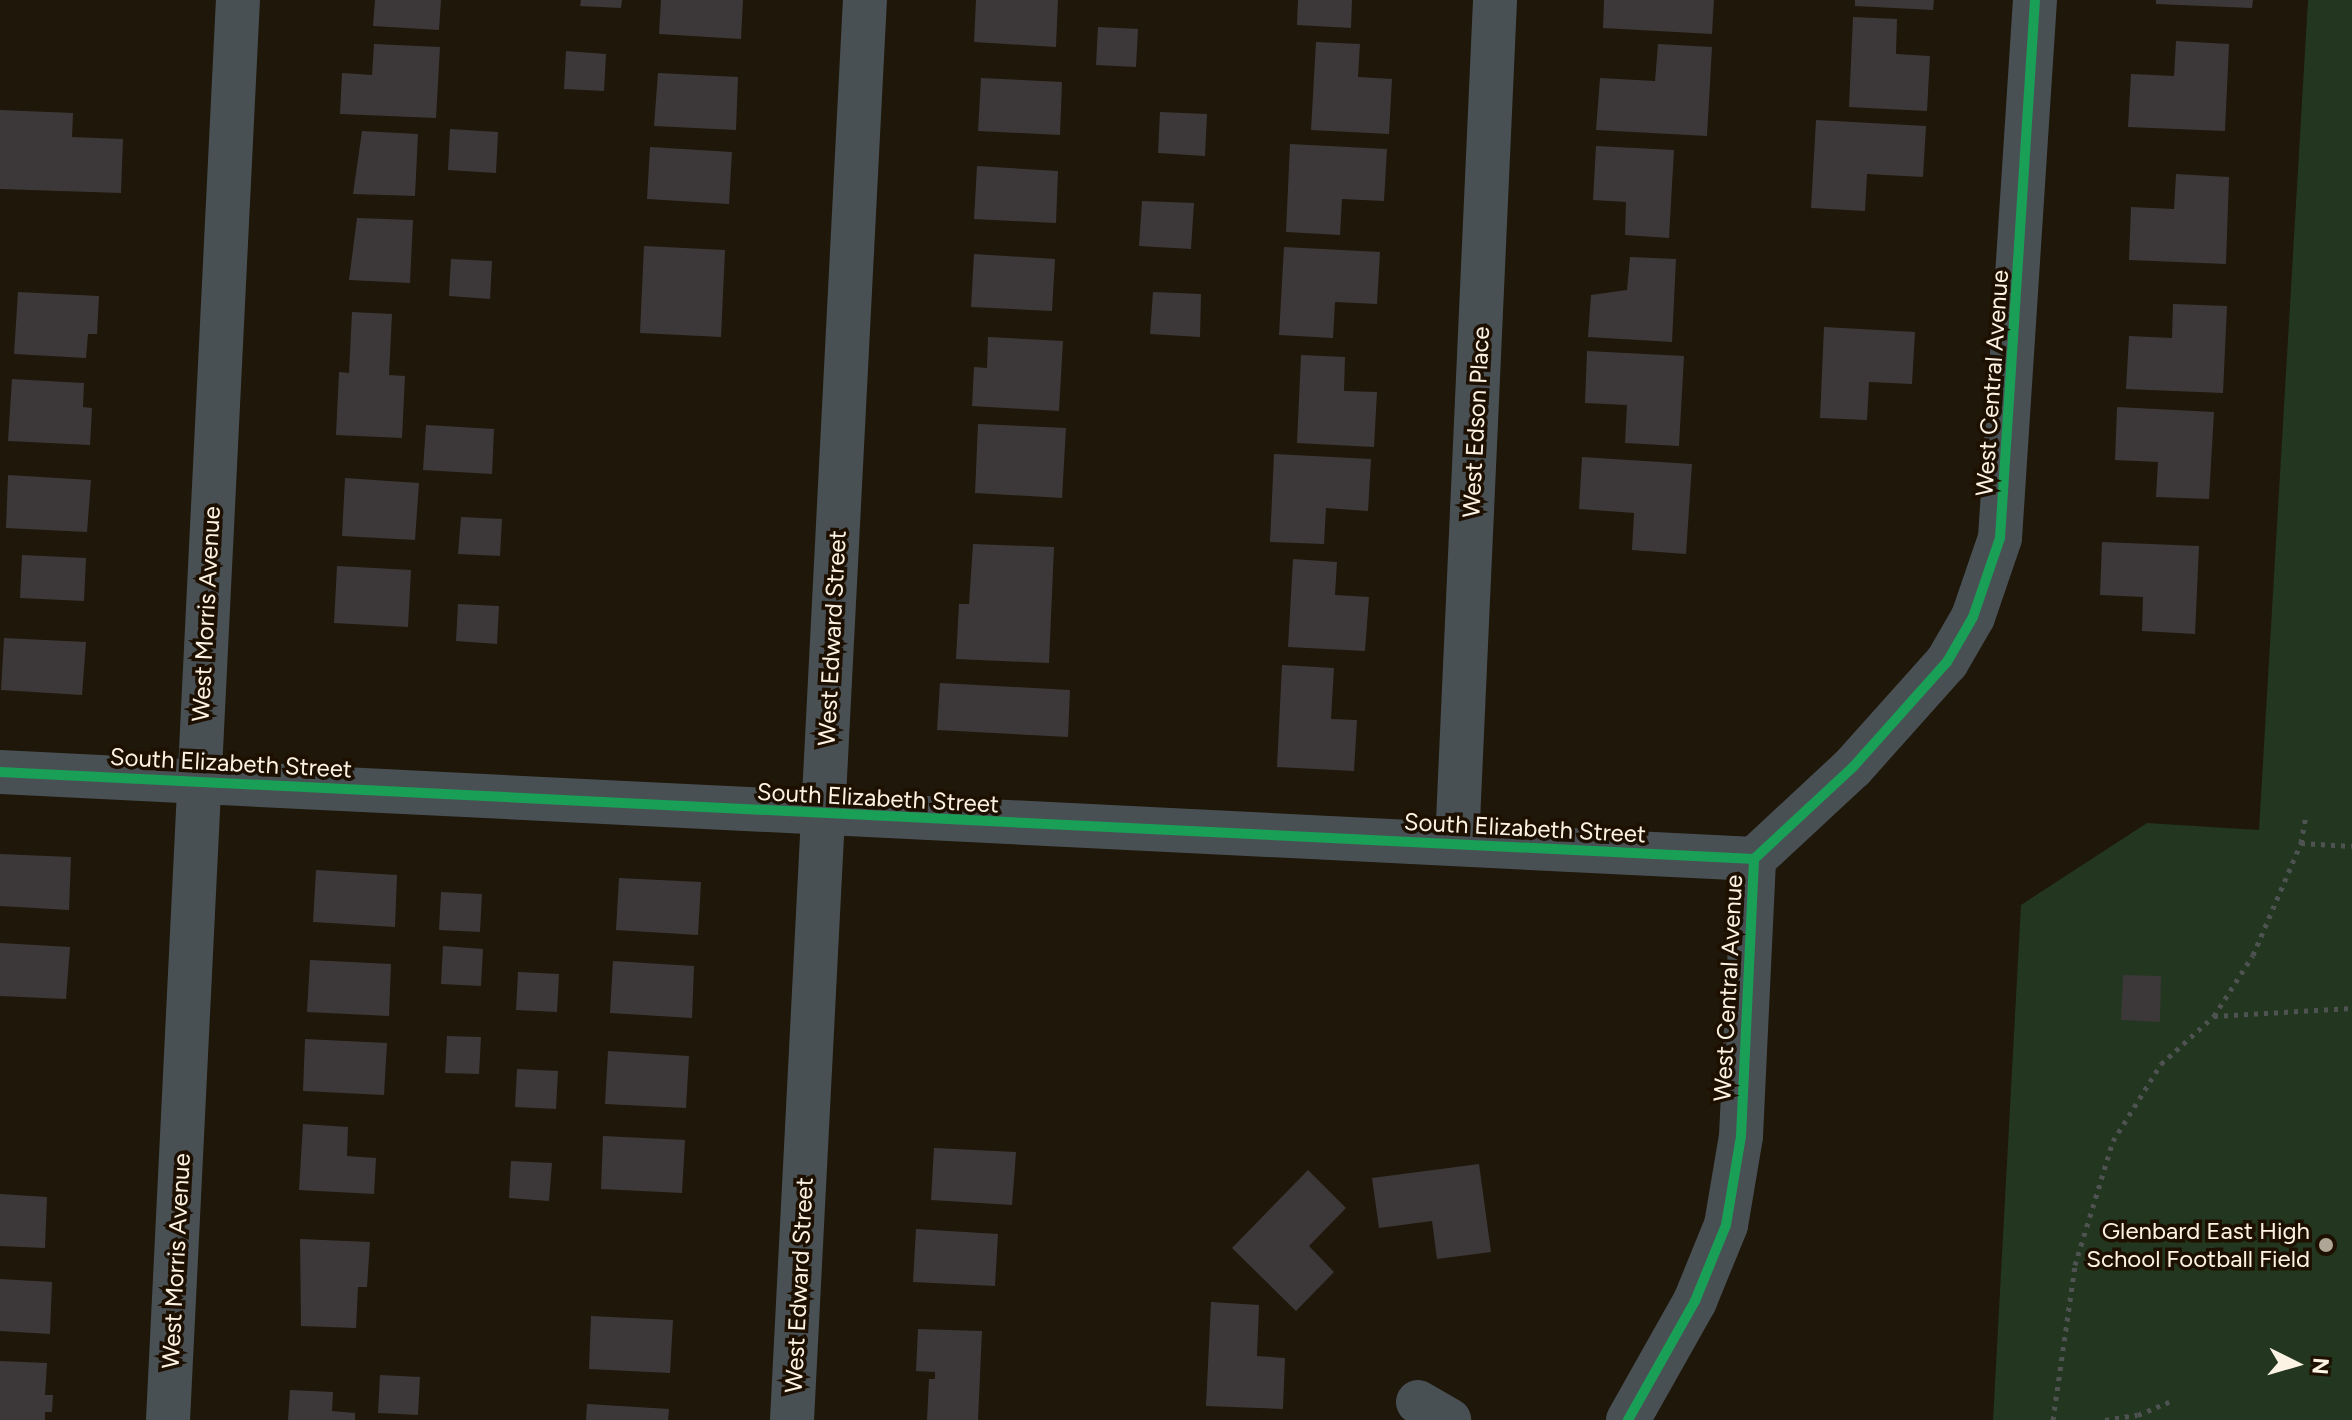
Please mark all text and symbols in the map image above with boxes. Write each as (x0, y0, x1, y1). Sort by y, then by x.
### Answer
street label: West Central Avenue (1970, 269, 2014, 497)
street label: West Edson Place (1457, 326, 1495, 518)
street label: West Morris Avenue (186, 506, 226, 722)
street label: West Edward Street (812, 530, 852, 746)
street label: South Elizabeth Street (109, 742, 353, 784)
street label: South Elizabeth Street (756, 777, 1000, 819)
street label: South Elizabeth Street (1403, 807, 1647, 849)
street label: West Central Avenue (1708, 874, 1748, 1102)
street label: West Morris Avenue (156, 1153, 196, 1369)
street label: West Edward Street (779, 1177, 819, 1393)
place label: Glenbard East High School Football Field (2086, 1217, 2310, 1273)
marker: Glenbard East High School Football Field (2317, 1236, 2335, 1254)
north arrow (2256, 1324, 2336, 1404)
text: N (2306, 1356, 2335, 1376)

